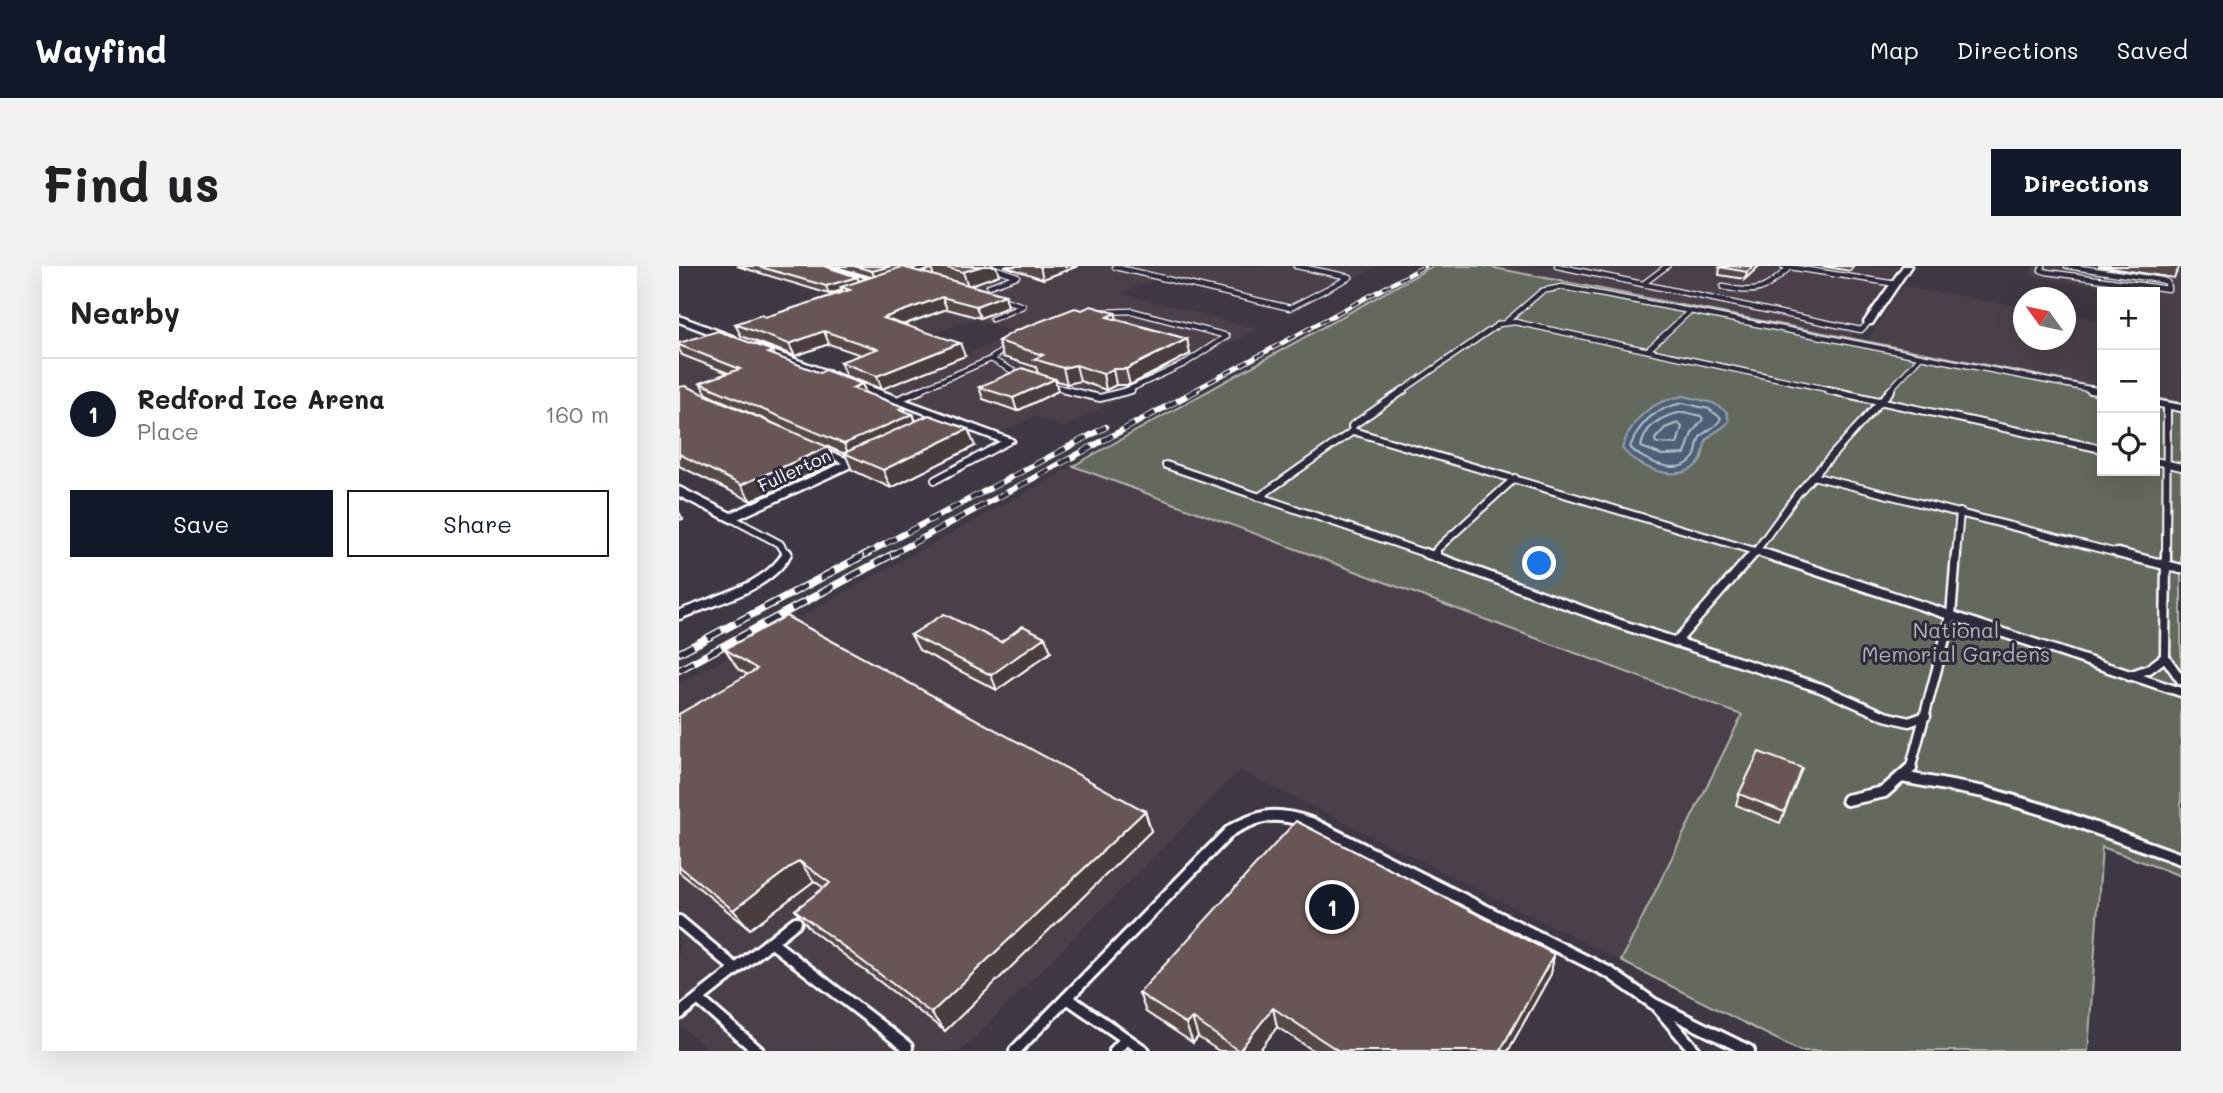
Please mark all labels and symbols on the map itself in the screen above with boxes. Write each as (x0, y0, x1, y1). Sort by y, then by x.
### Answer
north arrow (2013, 287, 2076, 350)
street label: Fullerton (754, 443, 834, 497)
your location (1522, 546, 1556, 580)
park label: National Memorial Gardens (1862, 616, 2050, 667)
pin: 1 (1309, 881, 1355, 933)

